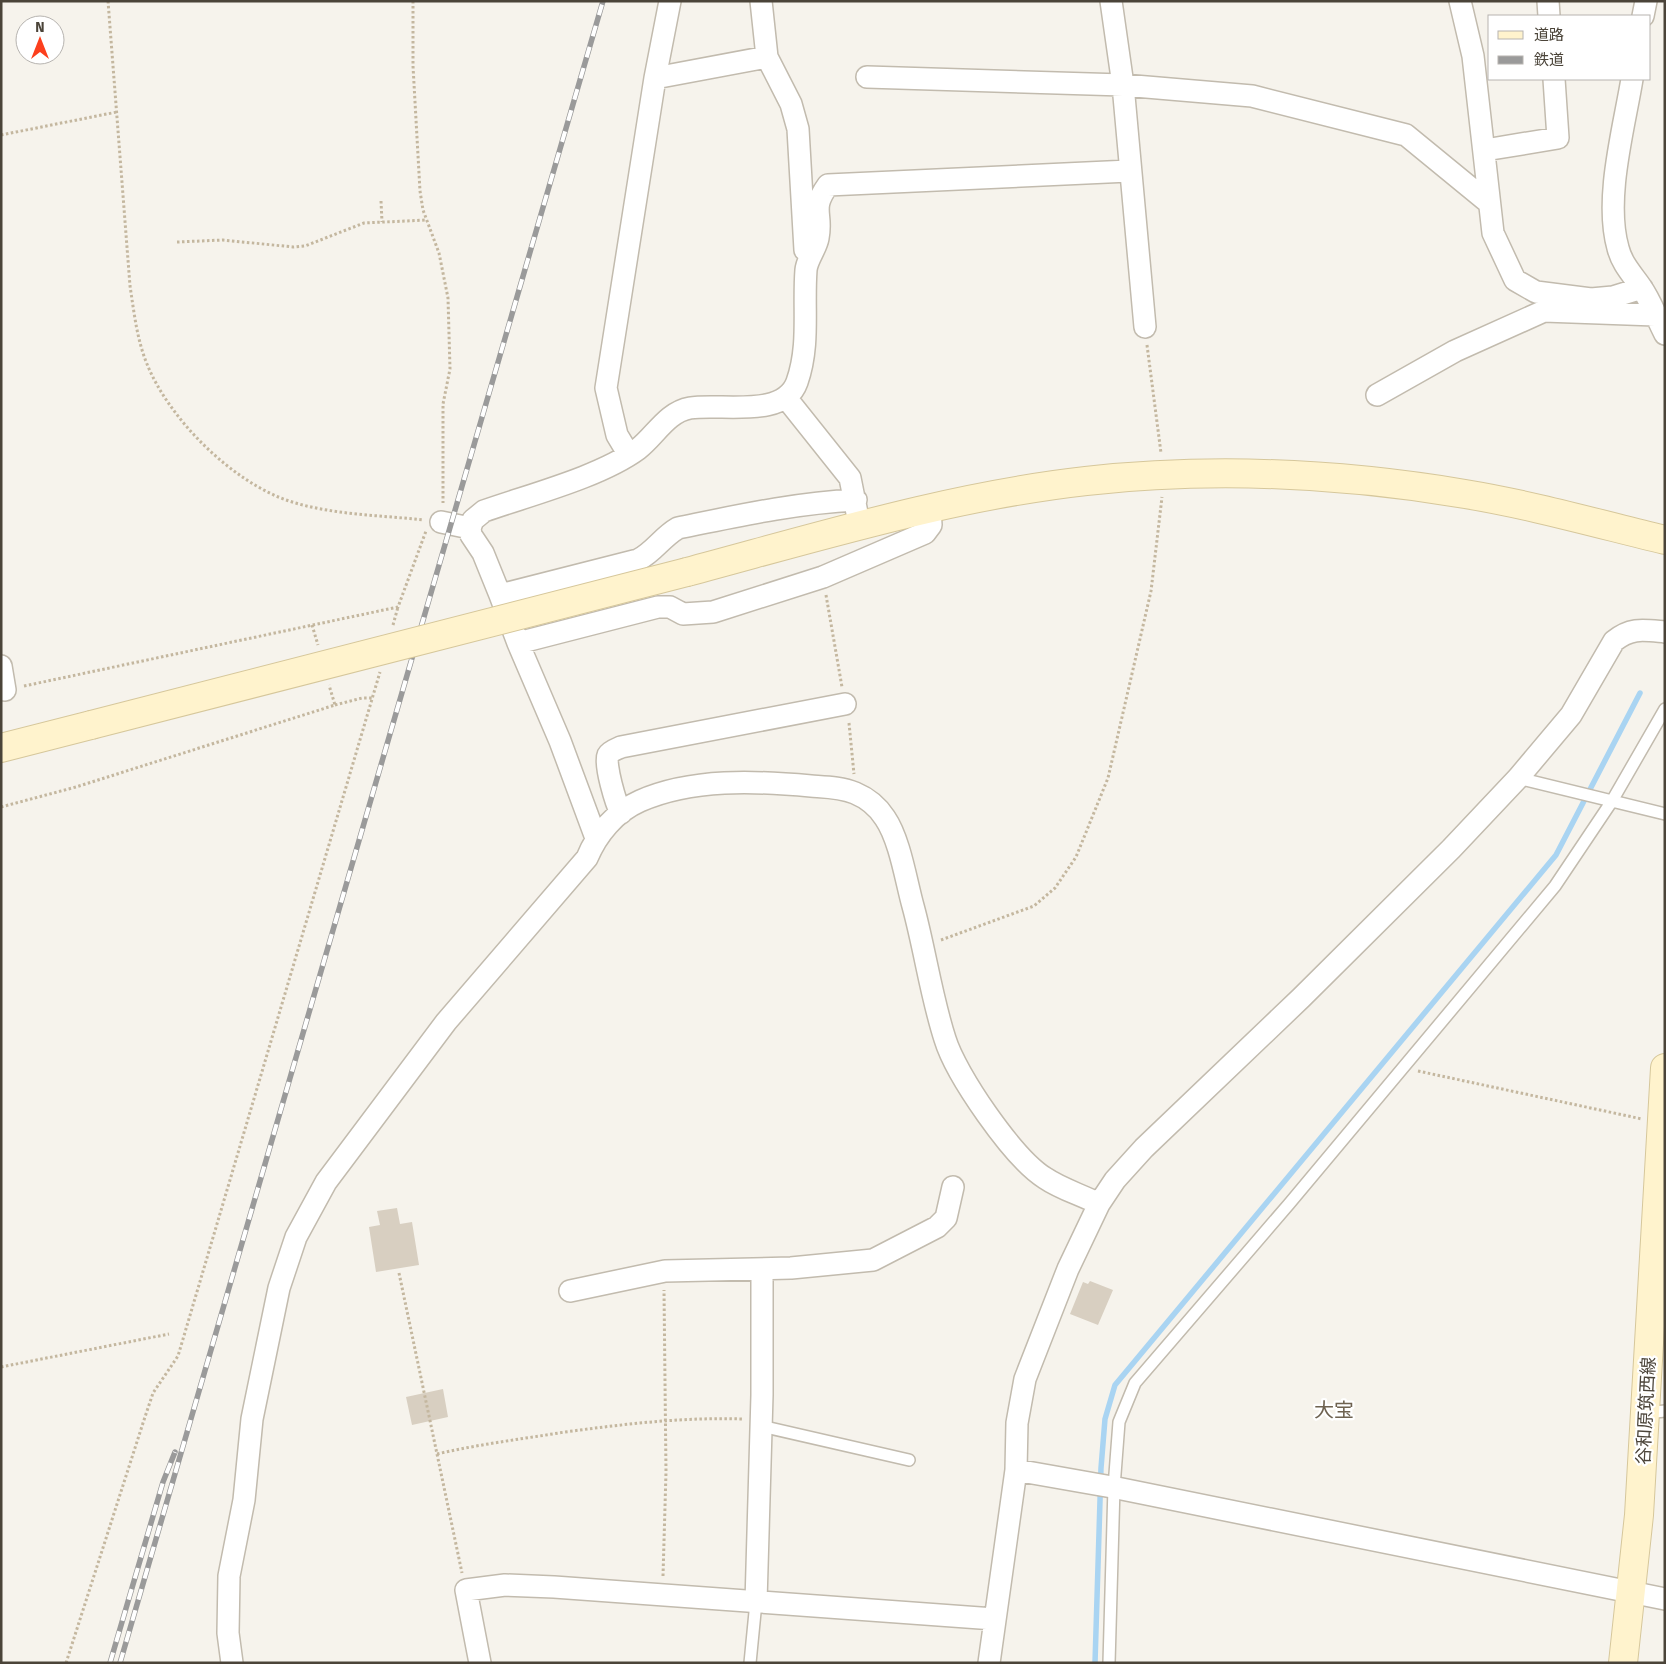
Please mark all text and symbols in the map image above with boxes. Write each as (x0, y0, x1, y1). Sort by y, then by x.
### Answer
north arrow (15, 15, 65, 65)
legend (1488, 15, 1651, 80)
text: N (35, 19, 45, 36)
text: 道路 (1534, 26, 1564, 44)
text: 鉄道 (1534, 51, 1564, 69)
street label: 谷和原筑西線 (1632, 1356, 1660, 1466)
district label: 大宝 (1314, 1398, 1354, 1422)

